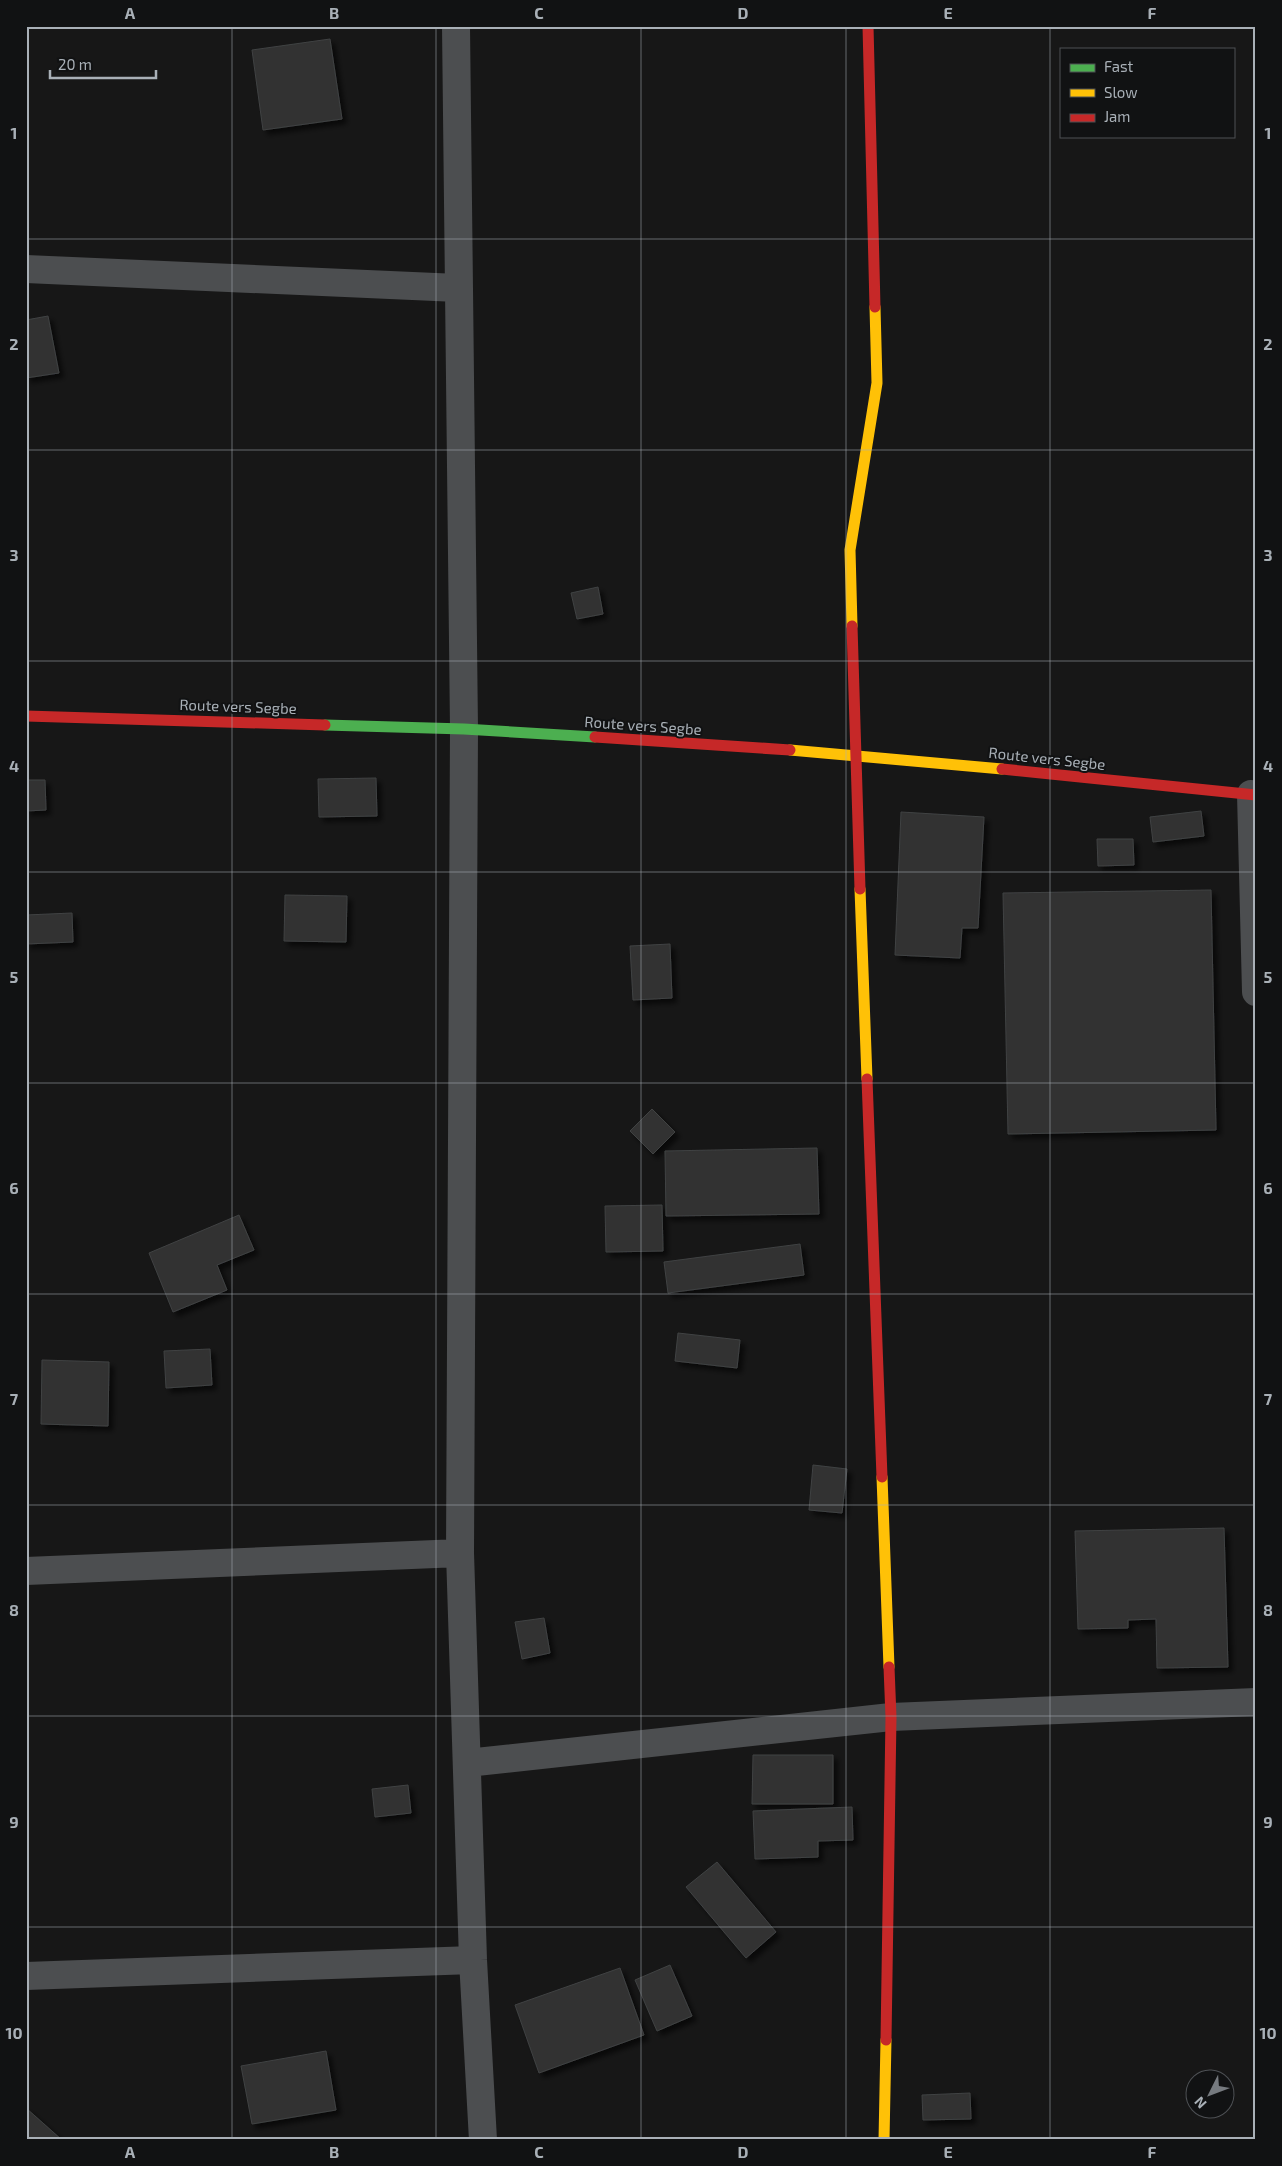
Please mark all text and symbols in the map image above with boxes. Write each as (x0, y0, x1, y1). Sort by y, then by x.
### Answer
text: A (125, 3, 136, 22)
text: B (329, 3, 339, 22)
text: C (534, 3, 544, 22)
text: D (738, 3, 749, 22)
text: E (943, 3, 953, 22)
text: F (1148, 3, 1157, 22)
scale bar (50, 48, 156, 80)
legend (1060, 48, 1234, 138)
text: 20 m (58, 55, 92, 73)
text: Fast (1104, 57, 1134, 75)
text: Slow (1104, 83, 1138, 101)
text: Jam (1104, 107, 1130, 125)
text: 1 (11, 123, 17, 142)
text: 1 (1265, 123, 1271, 142)
text: 2 (9, 334, 19, 353)
text: 2 (1263, 334, 1273, 353)
text: 3 (9, 545, 19, 564)
text: 3 (1263, 545, 1273, 564)
street label: Route vers Segbe (179, 695, 297, 717)
street label: Route vers Segbe (584, 712, 702, 738)
street label: Route vers Segbe (988, 743, 1106, 773)
text: 4 (9, 756, 19, 775)
text: 4 (1263, 756, 1273, 775)
text: 5 (10, 967, 19, 986)
text: 5 (1264, 967, 1273, 986)
text: 6 (9, 1178, 19, 1197)
text: 6 (1263, 1178, 1273, 1197)
text: 7 (10, 1389, 19, 1408)
text: 7 (1264, 1389, 1273, 1408)
text: 8 (9, 1600, 19, 1619)
text: 8 (1263, 1600, 1273, 1619)
text: 9 (9, 1812, 19, 1831)
text: 9 (1263, 1812, 1273, 1831)
text: 10 (5, 2023, 23, 2042)
text: 10 (1259, 2023, 1277, 2042)
north arrow (1184, 2068, 1234, 2118)
text: N (1190, 2094, 1210, 2112)
text: A (125, 2142, 136, 2161)
text: B (329, 2142, 339, 2161)
text: C (534, 2142, 544, 2161)
text: D (738, 2142, 749, 2161)
text: E (943, 2142, 953, 2161)
text: F (1148, 2142, 1157, 2161)

